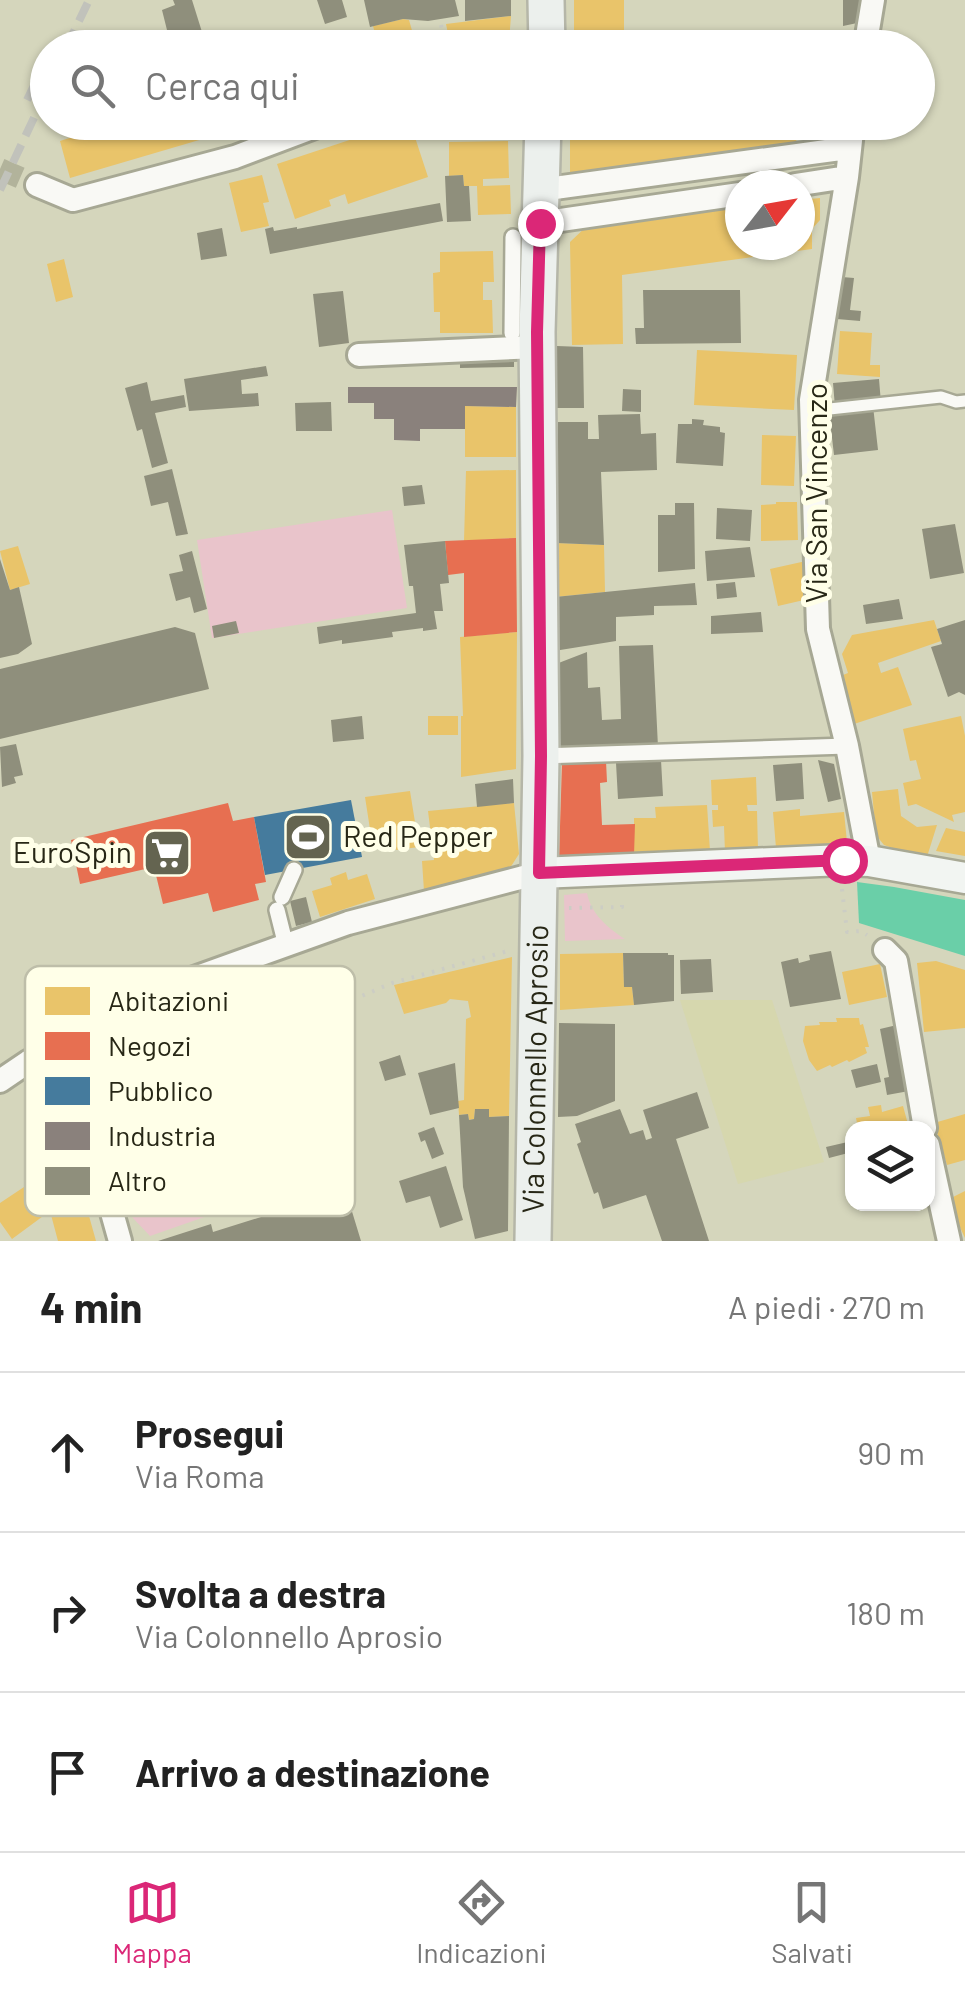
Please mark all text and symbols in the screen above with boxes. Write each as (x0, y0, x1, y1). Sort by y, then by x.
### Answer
search box (30, 30, 935, 140)
icon: search (65, 58, 120, 113)
text: Cerca qui (145, 62, 300, 108)
north arrow (725, 170, 815, 260)
route end (518, 201, 564, 247)
street label: Via San Vincenzo (797, 383, 833, 603)
sports icon: Red Pepper (282, 811, 334, 863)
place label: Red Pepper (343, 817, 493, 853)
supermarket icon: EuroSpin (141, 827, 193, 879)
place label: EuroSpin (13, 833, 132, 869)
route start (822, 838, 868, 884)
street label: Via Colonnello Aprosio (513, 924, 554, 1214)
legend (25, 966, 355, 1216)
text: Abitazioni (108, 983, 229, 1017)
text: Negozi (108, 1028, 192, 1062)
text: Pubblico (108, 1073, 213, 1107)
text: Industria (108, 1118, 216, 1152)
map controls (845, 1121, 935, 1211)
button: layers (845, 1121, 935, 1211)
text: Altro (108, 1163, 167, 1197)
text: 4 min (40, 1281, 143, 1331)
text: A piedi · 270 m (728, 1287, 925, 1325)
text: Prosegui (135, 1410, 284, 1456)
icon: ahead (40, 1425, 95, 1480)
text: 90 m (857, 1433, 925, 1471)
text: Via Roma (135, 1456, 265, 1494)
text: Svolta a destra (135, 1570, 386, 1616)
icon: right (40, 1585, 95, 1640)
text: 180 m (846, 1593, 925, 1631)
text: Via Colonnello Aprosio (135, 1616, 443, 1654)
icon: arrive (40, 1745, 95, 1800)
text: Arrivo a destinazione (135, 1749, 490, 1795)
tab: Mappa (112, 1875, 192, 1969)
tab: Indicazioni (416, 1875, 547, 1969)
tab: Salvati (771, 1875, 853, 1969)

